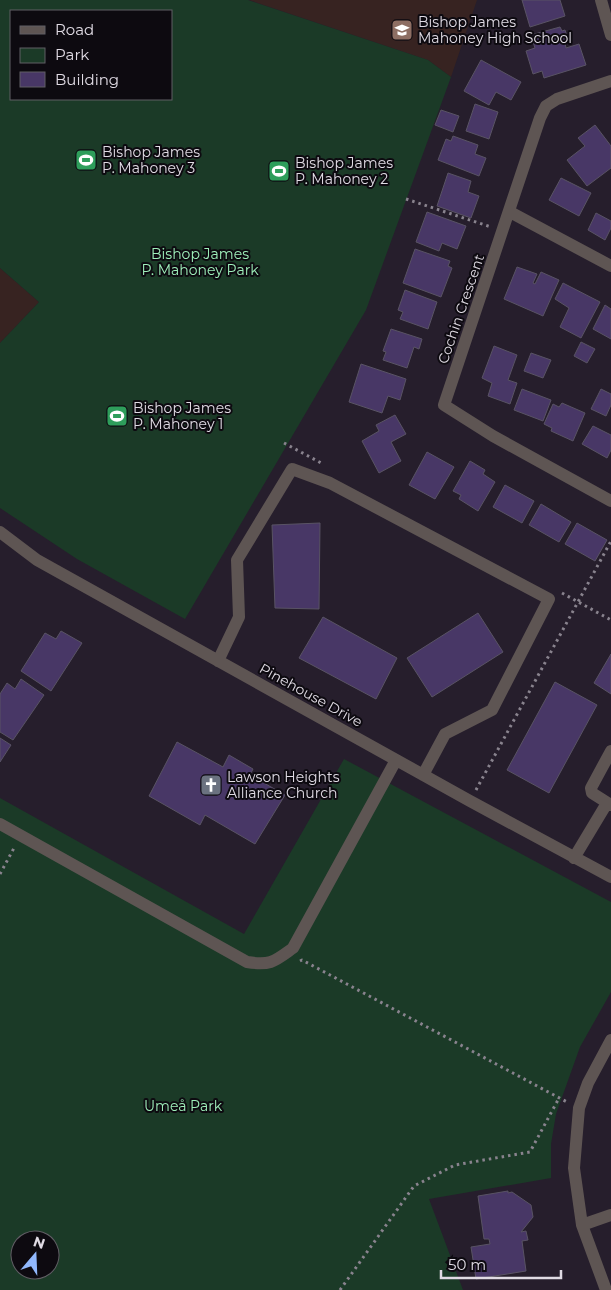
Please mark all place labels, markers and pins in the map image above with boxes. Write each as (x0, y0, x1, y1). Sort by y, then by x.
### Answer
place label: Bishop James Mahoney High School (418, 13, 572, 47)
school or university icon: Bishop James Mahoney High School (390, 18, 414, 42)
place label: Bishop James P. Mahoney 3 (102, 143, 200, 177)
sports icon: Bishop James P. Mahoney 3 (74, 148, 98, 172)
place label: Bishop James P. Mahoney 2 (295, 154, 393, 188)
sports icon: Bishop James P. Mahoney 2 (267, 159, 291, 183)
place label: Bishop James P. Mahoney 1 (133, 399, 231, 433)
sports icon: Bishop James P. Mahoney 1 (105, 404, 129, 428)
place label: Lawson Heights Alliance Church (227, 768, 340, 802)
church icon: Lawson Heights Alliance Church (199, 773, 223, 797)

